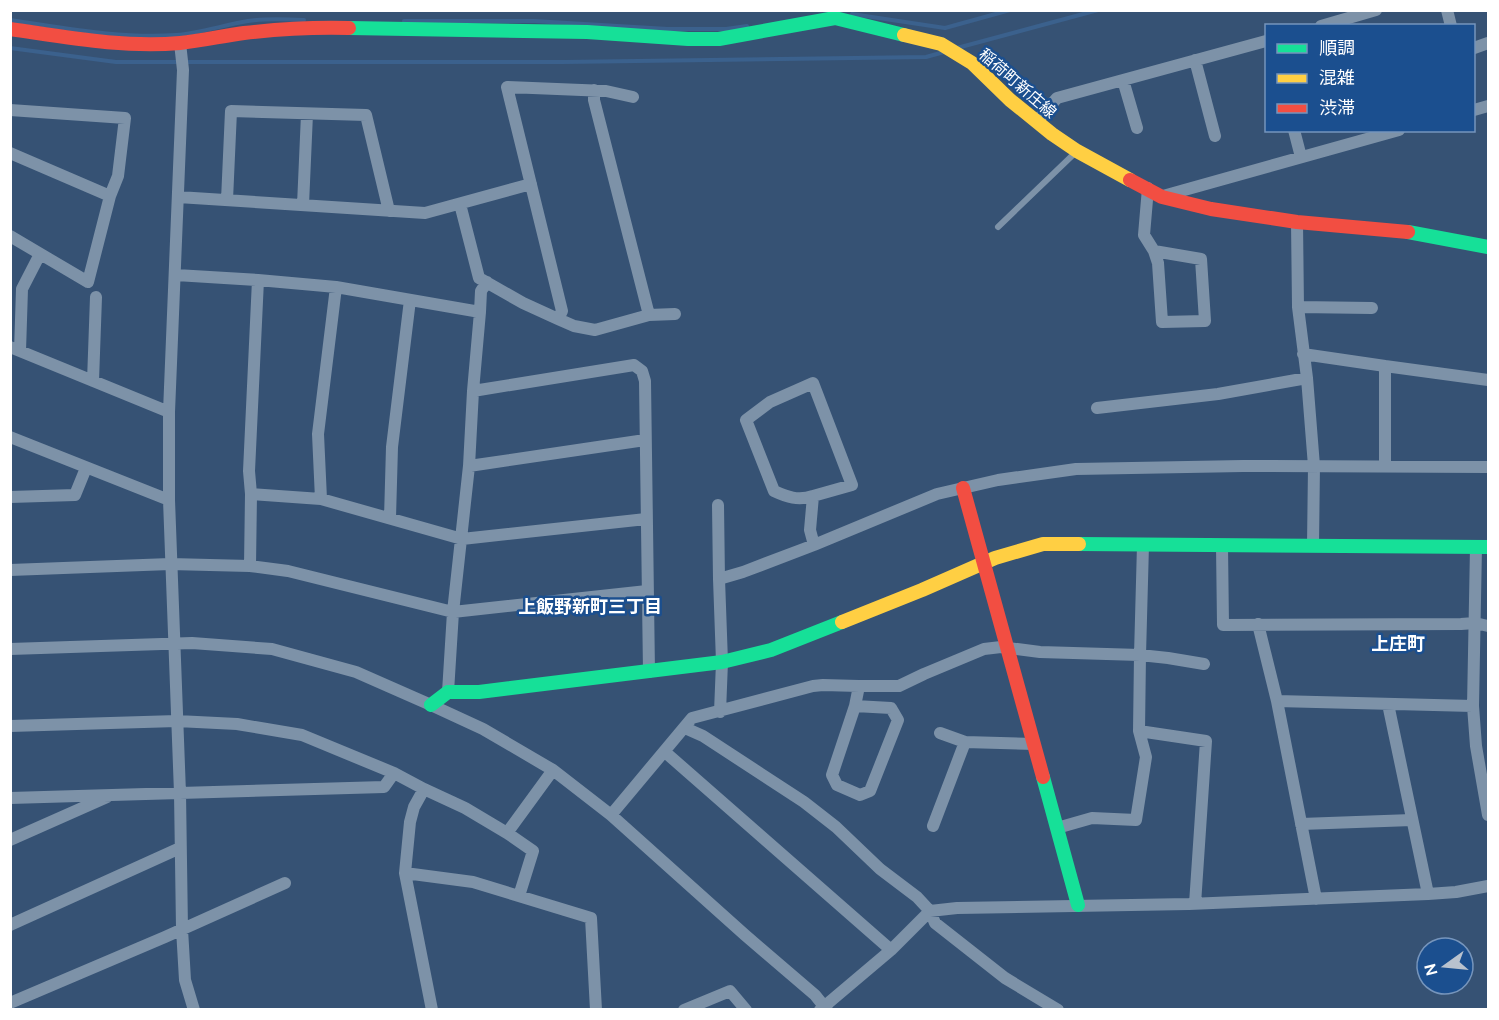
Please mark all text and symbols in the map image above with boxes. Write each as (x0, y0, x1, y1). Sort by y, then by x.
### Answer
legend (1265, 24, 1475, 132)
text: 順調 (1319, 37, 1355, 57)
street label: 稲荷町新庄線 (976, 45, 1060, 121)
text: 混雑 (1319, 67, 1355, 87)
text: 渋滞 (1319, 97, 1355, 117)
district label: 上飯野新町三丁目 (518, 596, 662, 616)
district label: 上庄町 (1371, 633, 1425, 653)
north arrow (1415, 936, 1475, 996)
text: N (1420, 962, 1441, 978)

